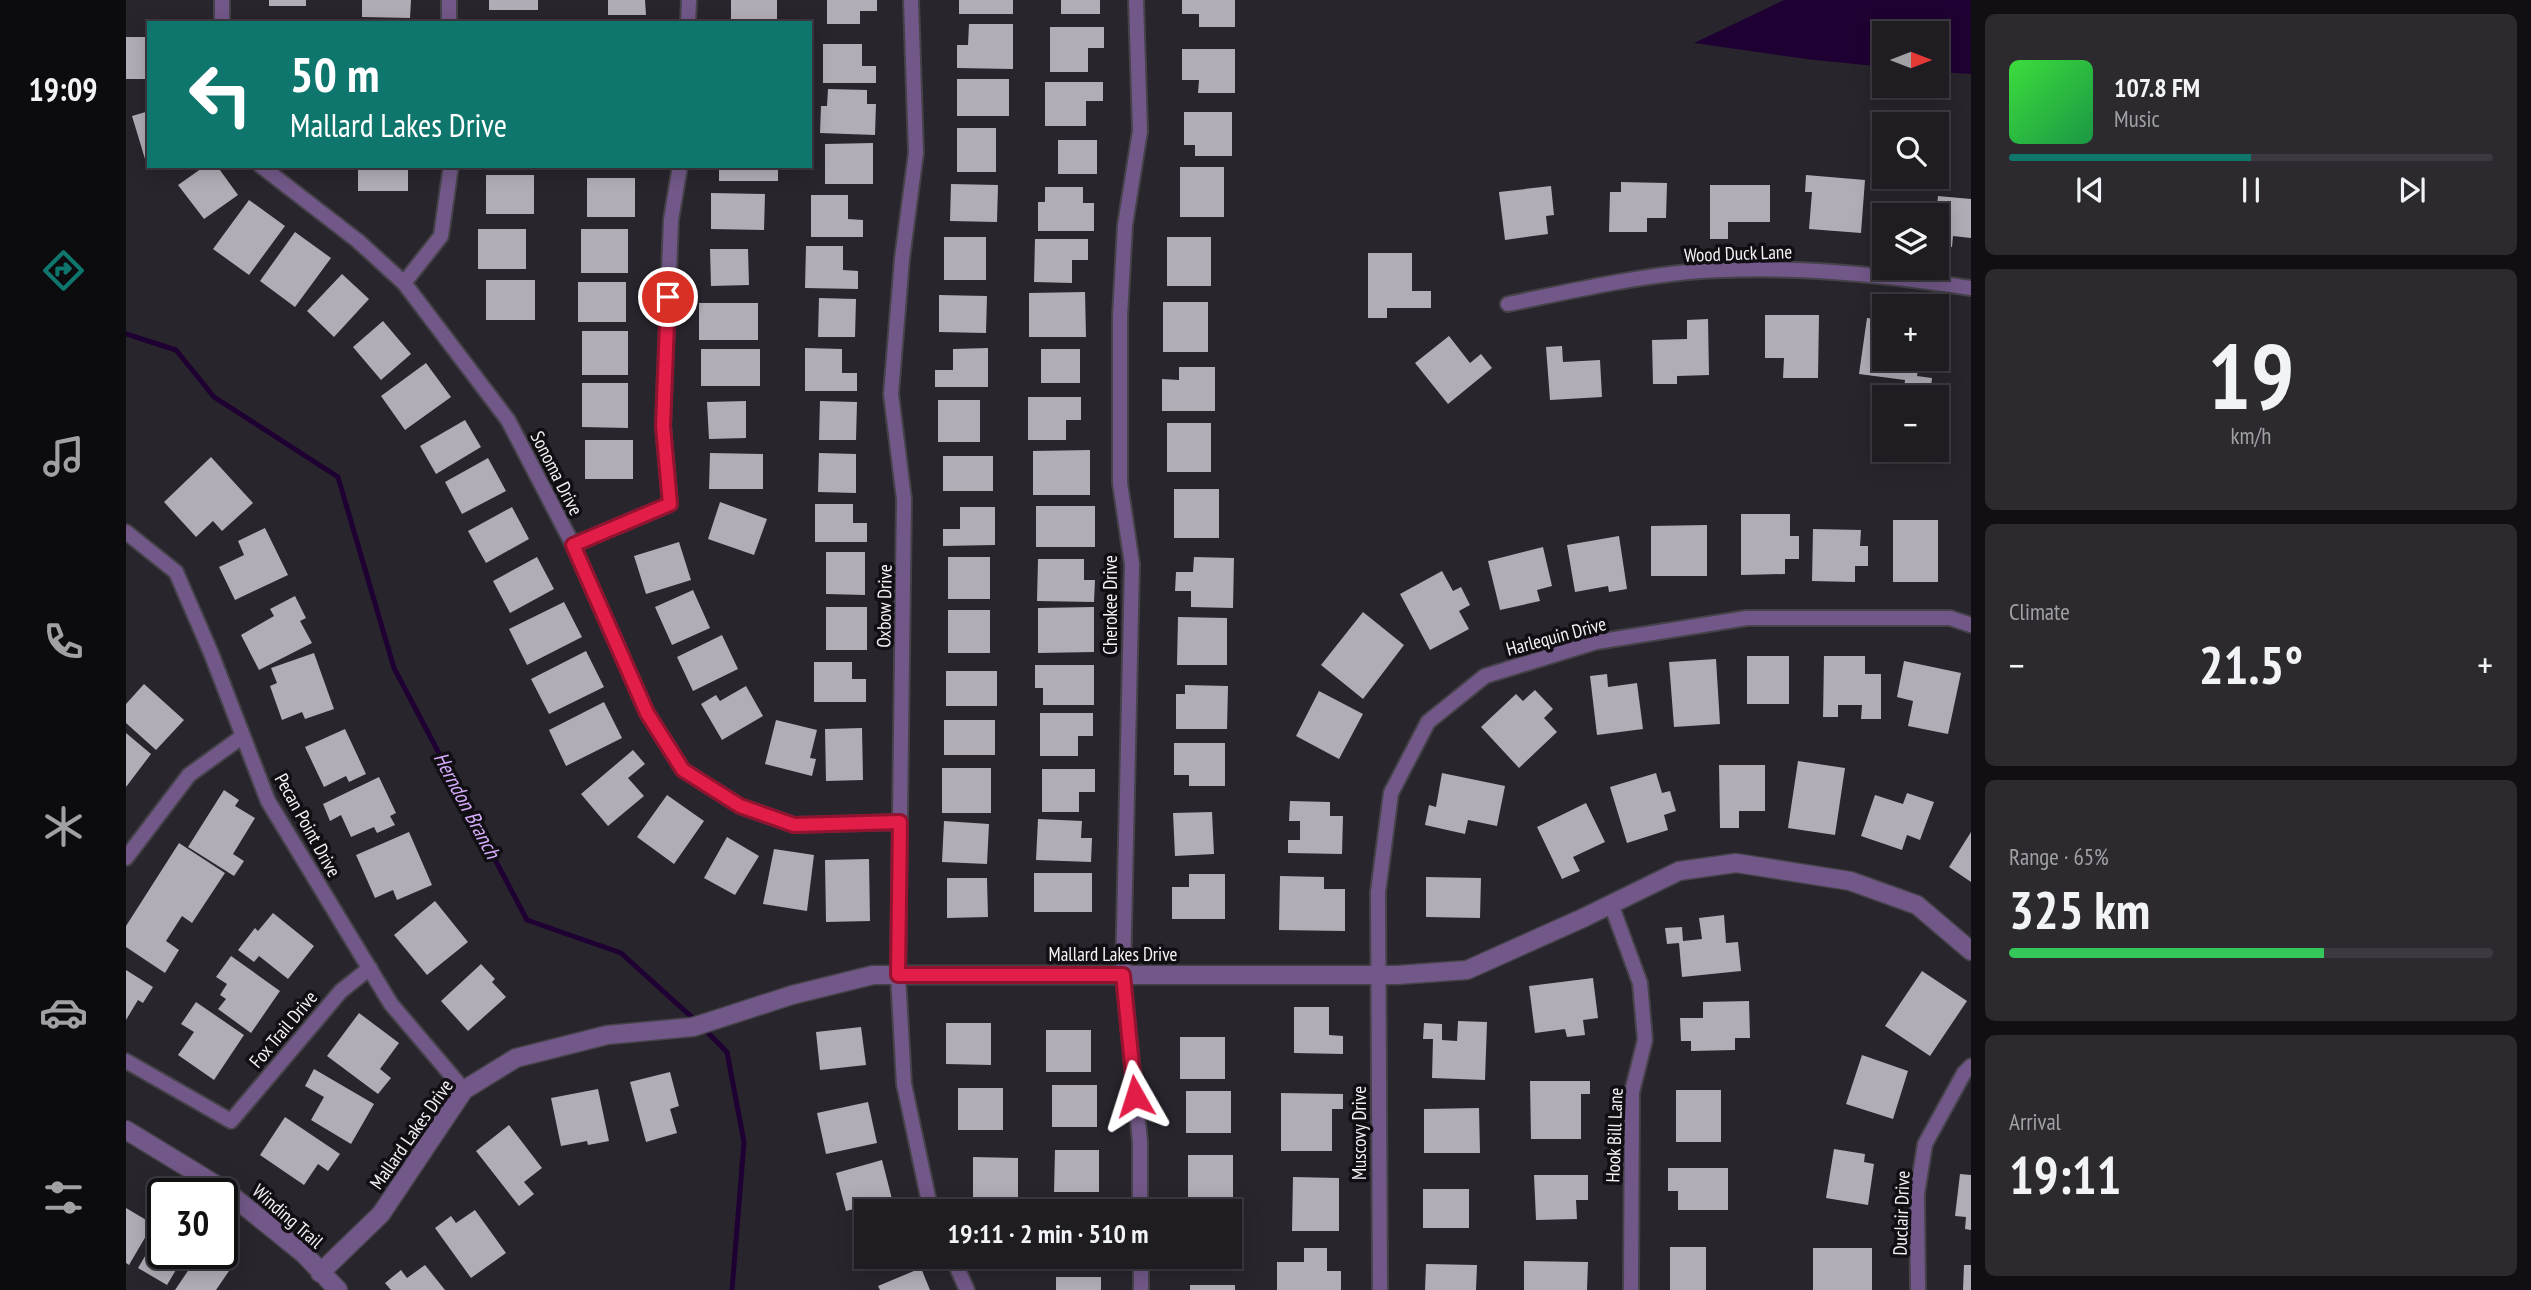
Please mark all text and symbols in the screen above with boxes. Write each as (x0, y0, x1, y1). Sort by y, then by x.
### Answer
north arrow (1872, 21, 1950, 98)
map controls (1872, 21, 1949, 462)
text: 50 m (290, 42, 379, 106)
icon: left (175, 49, 266, 140)
text: 19:09 (28, 68, 98, 110)
text: 107.8 FM (2114, 71, 2200, 104)
text: Mallard Lakes Drive (290, 104, 507, 146)
text: Music (2114, 104, 2160, 133)
button: search (1872, 112, 1949, 189)
icon: previous (2071, 171, 2109, 209)
icon: pause (2232, 171, 2270, 209)
icon: next (2393, 171, 2431, 209)
button: layers (1872, 203, 1949, 280)
street label: Wood Duck Lane (1684, 239, 1793, 267)
icon: directions (39, 246, 88, 295)
pin (638, 267, 698, 327)
icon: arrive (649, 278, 687, 316)
button: + (1872, 294, 1949, 371)
text: 19 (2208, 316, 2295, 434)
button: − (1872, 385, 1949, 462)
text: km/h (2231, 421, 2271, 450)
street label: Sonoma Drive (526, 427, 589, 519)
icon: music (39, 432, 88, 481)
street label: Cherokee Drive (1098, 555, 1122, 655)
street label: Oxbow Drive (871, 564, 897, 648)
text: Climate (2009, 597, 2070, 626)
street label: Harlequin Drive (1503, 611, 1609, 661)
icon: phone (39, 617, 88, 666)
text: 21.5° (2199, 631, 2303, 698)
text: − (2009, 640, 2025, 689)
text: + (2477, 640, 2493, 689)
water label: Herndon Branch (428, 747, 507, 864)
street label: Pecan Point Drive (270, 769, 346, 881)
icon: climate (39, 802, 88, 851)
text: Range · 65% (2009, 842, 2109, 871)
text: 325 km (2009, 876, 2150, 943)
street label: Mallard Lakes Drive (1049, 942, 1178, 966)
street label: Fox Trail Drive (244, 985, 322, 1072)
icon: car (39, 988, 88, 1037)
position arrow (1098, 1059, 1172, 1133)
street label: Mallard Lakes Drive (364, 1074, 458, 1194)
street label: Muscovy Drive (1347, 1086, 1371, 1180)
street label: Hook Bill Lane (1600, 1087, 1628, 1183)
text: Arrival (2009, 1107, 2061, 1136)
text: 19:11 (2009, 1141, 2121, 1208)
street label: Duclair Drive (1888, 1170, 1914, 1256)
icon: filters (39, 1173, 88, 1222)
speed limit sign: 30 (147, 1178, 238, 1269)
street label: Winding Trail (248, 1179, 329, 1254)
text: 19:11 · 2 min · 510 m (948, 1217, 1148, 1250)

